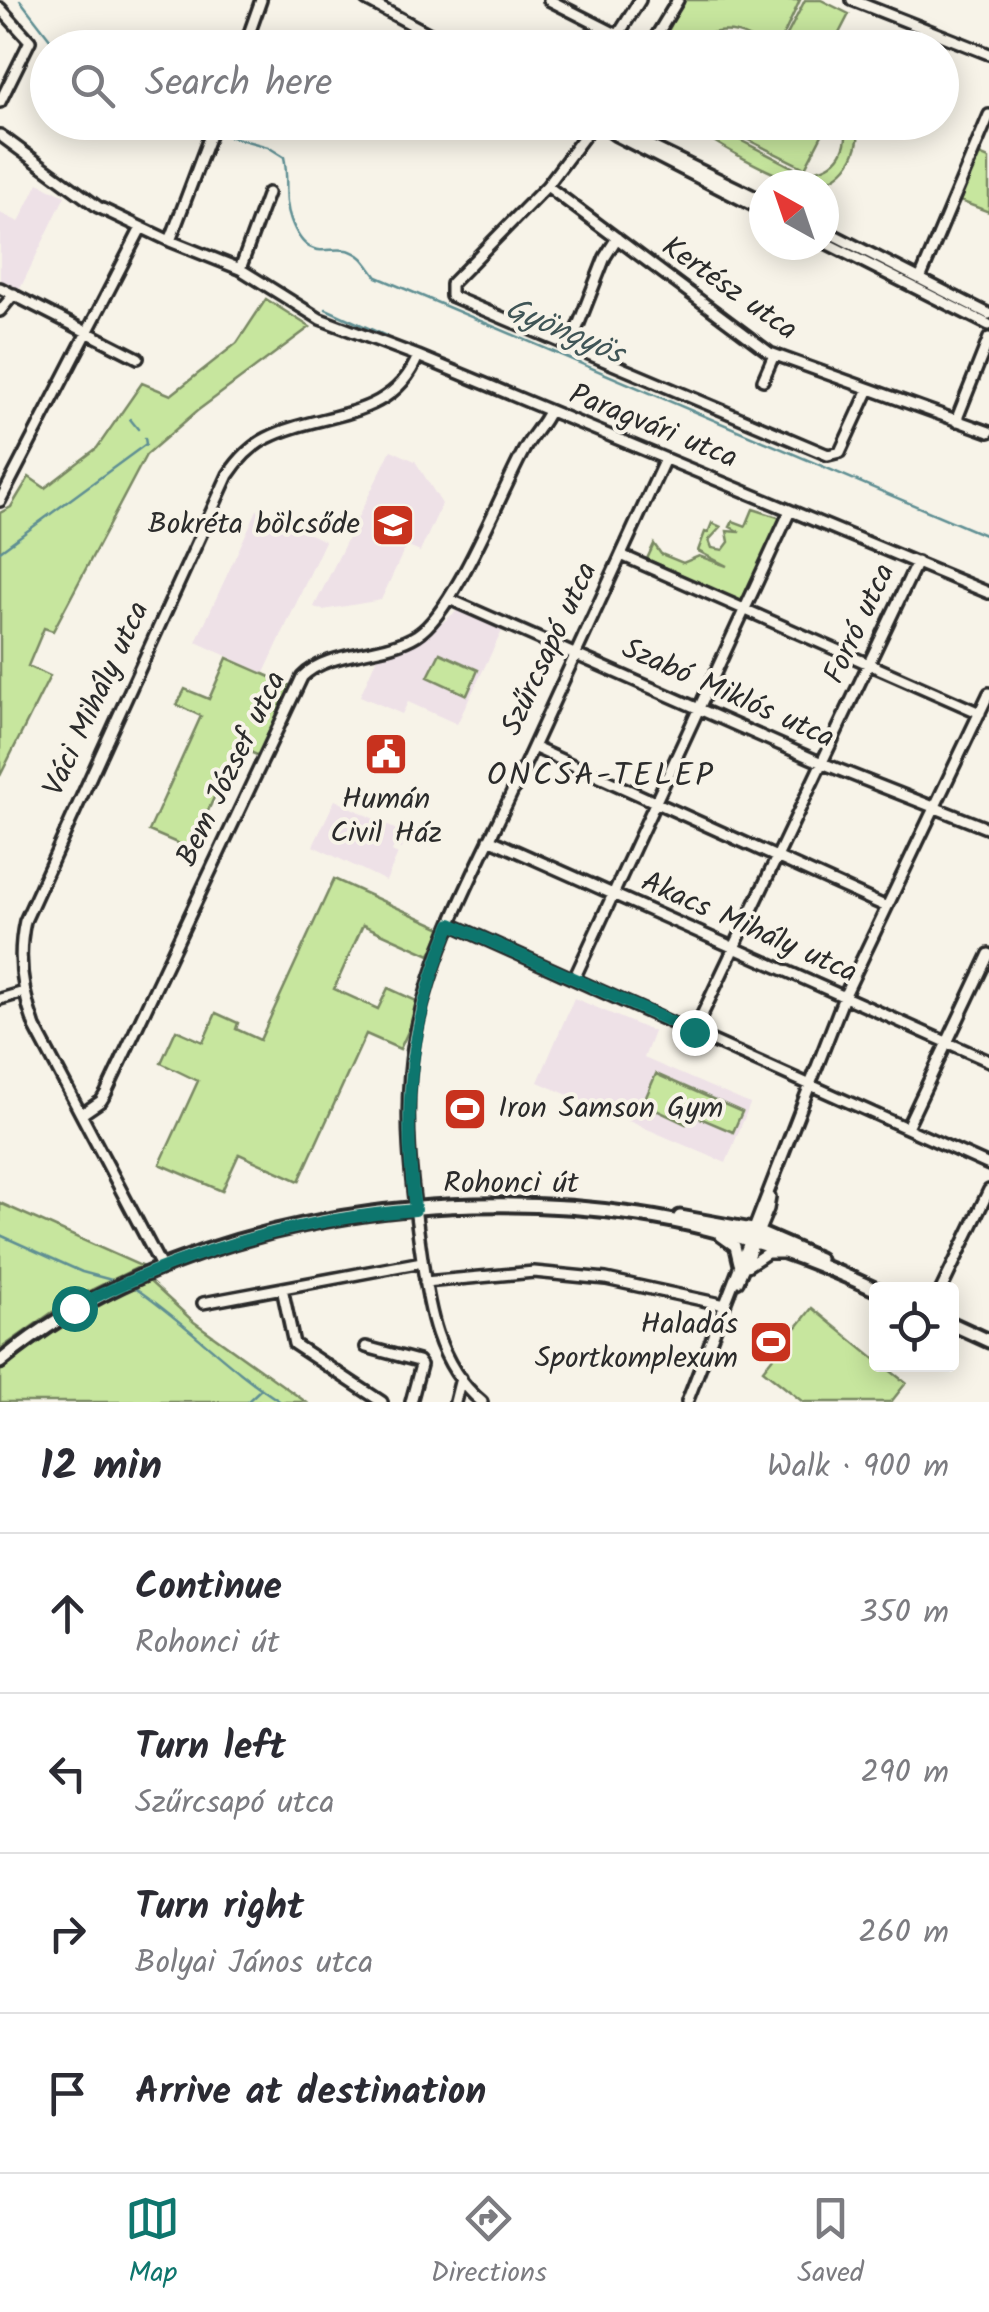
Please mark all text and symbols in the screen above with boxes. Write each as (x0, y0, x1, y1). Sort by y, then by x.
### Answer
search box (30, 30, 959, 140)
text: Search here (145, 55, 332, 115)
icon: search (65, 58, 120, 113)
north arrow (749, 170, 839, 260)
street label: Kertész utca (651, 224, 807, 354)
water label: Gyöngyös (497, 284, 634, 381)
street label: Paragvári utca (561, 371, 745, 483)
place label: Bokréta bölcsőde (148, 501, 360, 549)
school or university icon: Bokréta bölcsőde (370, 502, 416, 548)
street label: Szűrcsapó utca (489, 554, 611, 744)
street label: Forró utca (811, 556, 909, 692)
street label: Váci Mihály utca (31, 593, 163, 805)
street label: Szabó Miklós utca (614, 626, 842, 762)
street label: Bem József utca (164, 663, 300, 875)
public building icon: Humán Civil Ház (363, 731, 409, 777)
district label: ONCSA-TELEP (487, 751, 715, 802)
place label: Humán Civil Ház (330, 776, 442, 858)
street label: Akacs Mihály utca (633, 859, 865, 997)
route end (672, 1010, 718, 1056)
place label: Iron Samson Gym (498, 1085, 723, 1133)
sports icon: Iron Samson Gym (442, 1086, 488, 1132)
street label: Rohonci út (443, 1160, 579, 1208)
map controls (869, 1282, 959, 1372)
button: locate (869, 1282, 959, 1372)
route start (52, 1286, 98, 1332)
place label: Haladás Sportkomplexum (535, 1301, 738, 1383)
sports icon: Haladás Sportkomplexum (748, 1319, 794, 1365)
text: 12 min (40, 1434, 162, 1501)
text: Walk · 900 m (767, 1442, 949, 1493)
text: Continue (135, 1558, 282, 1618)
icon: ahead (40, 1586, 95, 1641)
text: 350 m (859, 1588, 949, 1639)
text: Rohonci út (135, 1618, 279, 1669)
text: Turn left (135, 1718, 286, 1778)
icon: left (40, 1746, 95, 1801)
text: 290 m (860, 1748, 949, 1799)
text: Szűrcsapó utca (135, 1778, 335, 1829)
text: Turn right (135, 1878, 304, 1938)
icon: right (40, 1906, 95, 1961)
text: 260 m (858, 1908, 949, 1959)
text: Bolyai János utca (135, 1938, 373, 1989)
text: Arrive at destination (135, 2063, 486, 2123)
icon: arrive (40, 2066, 95, 2121)
tab: Map (125, 2191, 180, 2296)
tab: Directions (431, 2191, 547, 2296)
tab: Saved (797, 2191, 864, 2296)

